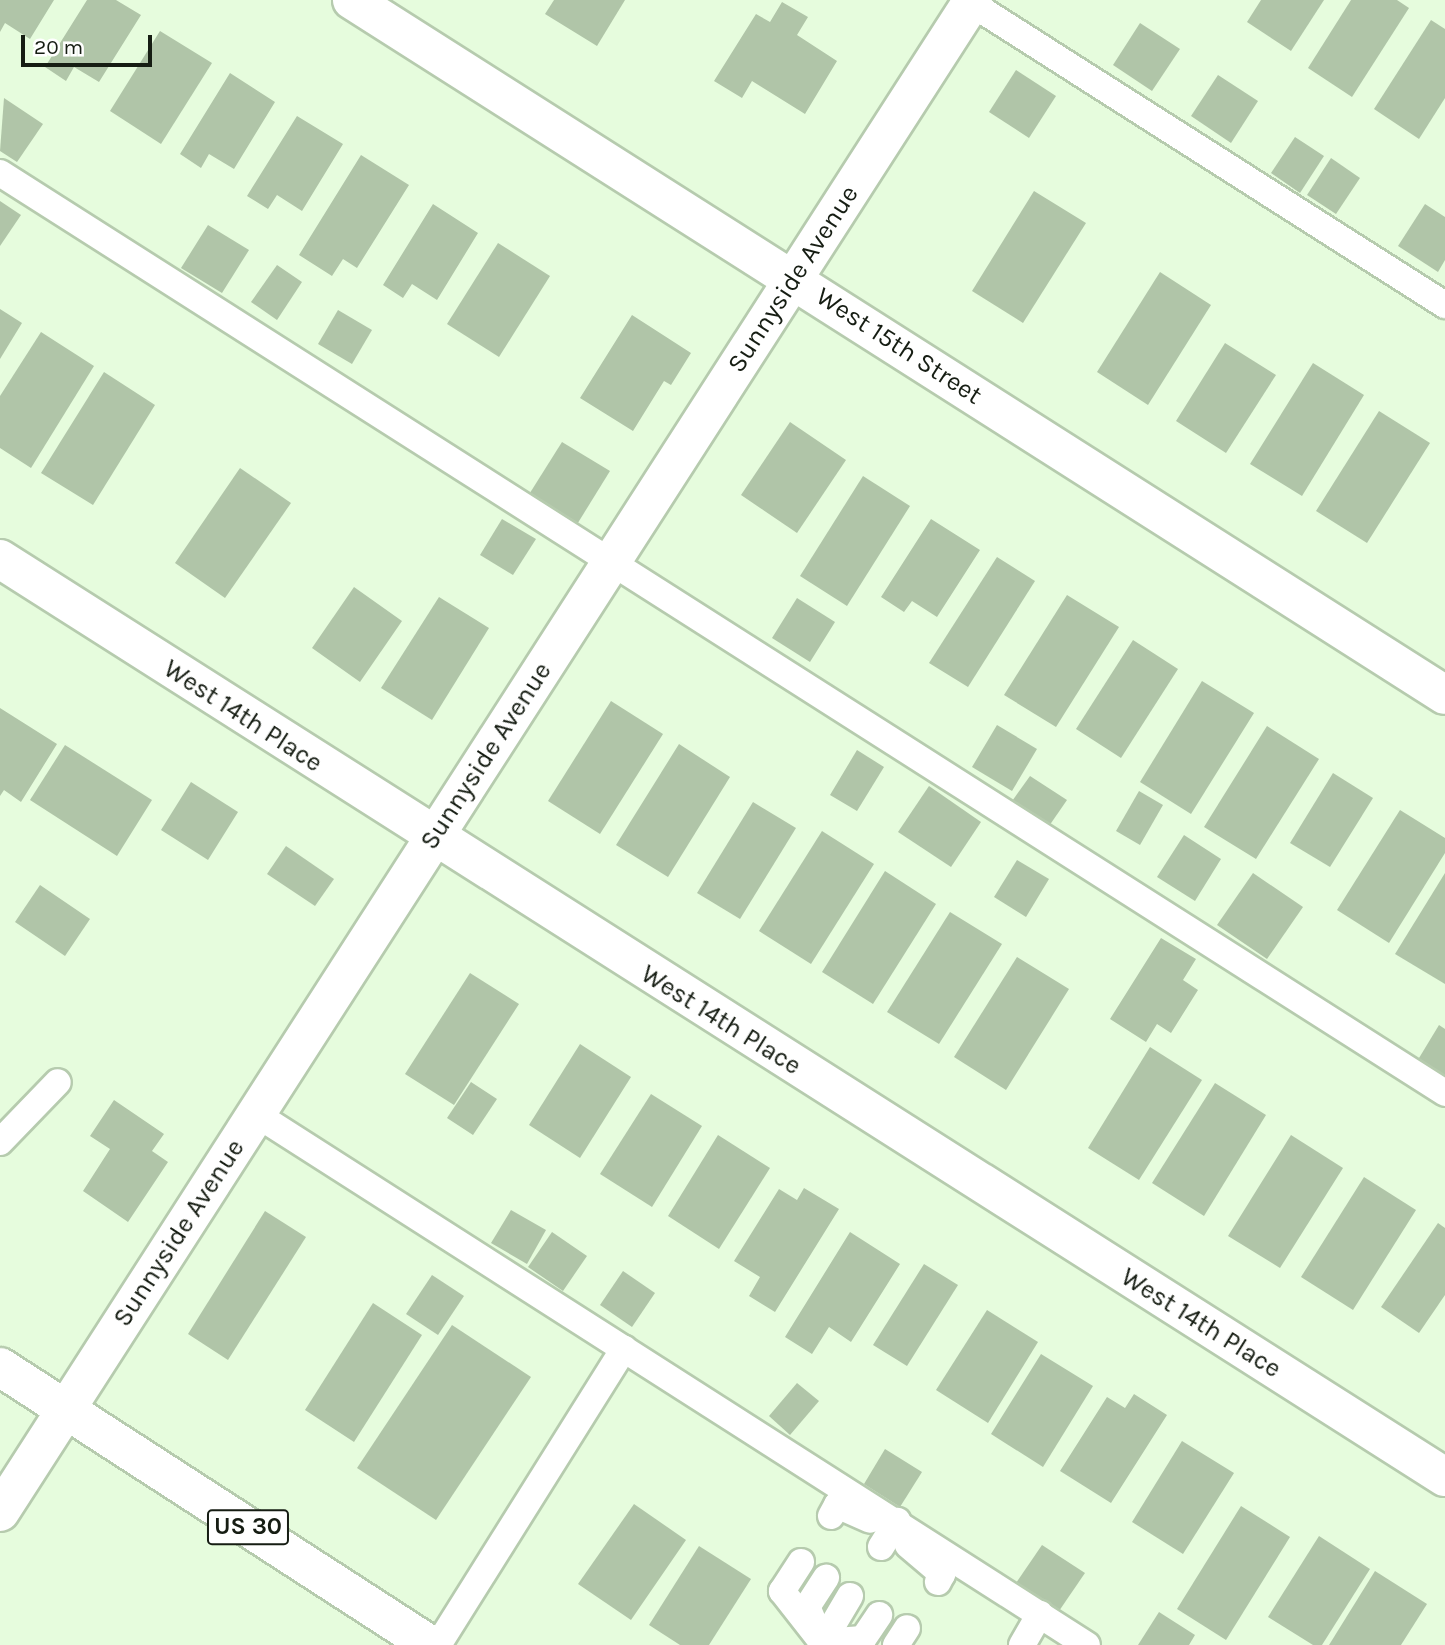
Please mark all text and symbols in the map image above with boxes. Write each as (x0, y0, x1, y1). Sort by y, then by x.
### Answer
scale bar (24, 21, 156, 65)
text: 20 m (34, 35, 83, 59)
street label: Sunnyside Avenue (721, 180, 865, 378)
street label: West 15th Street (810, 281, 988, 411)
street label: West 14th Place (158, 653, 328, 779)
street label: Sunnyside Avenue (414, 657, 558, 855)
street label: West 14th Place (635, 958, 807, 1082)
street label: Sunnyside Avenue (107, 1134, 251, 1332)
street label: West 14th Place (1115, 1261, 1287, 1385)
road number: US 30 (206, 1506, 290, 1548)

